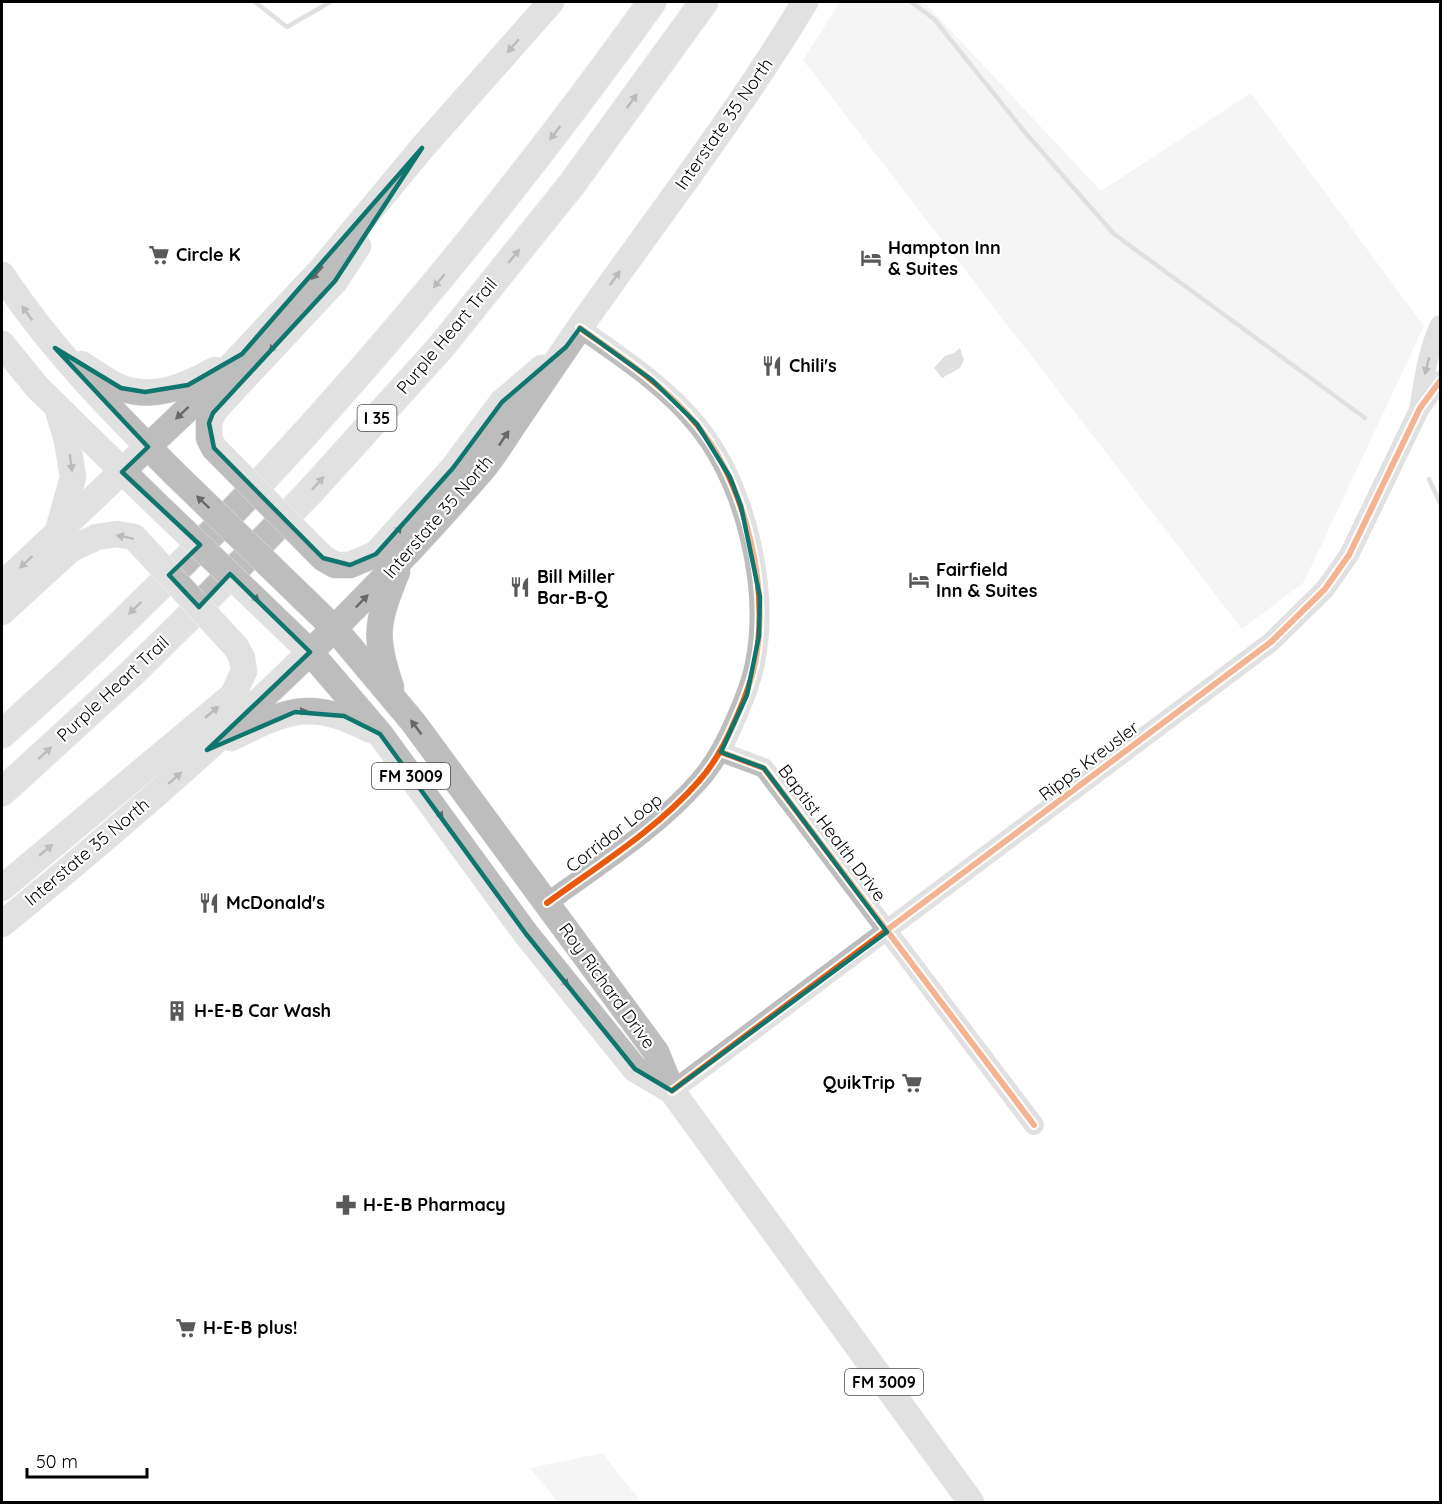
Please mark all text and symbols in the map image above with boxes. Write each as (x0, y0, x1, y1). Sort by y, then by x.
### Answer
one-way arrow (507, 38, 520, 53)
street label: Interstate 35 North (669, 53, 778, 194)
one-way arrow (626, 94, 638, 110)
one-way arrow (549, 125, 561, 141)
place label: Hampton Inn & Suites (888, 236, 1001, 280)
supermarket icon: Circle K (147, 243, 171, 267)
place label: Circle K (176, 243, 241, 266)
hotel icon: Hampton Inn & Suites (859, 246, 883, 270)
one-way arrow (507, 248, 520, 264)
one-way arrow (311, 265, 324, 280)
one-way arrow (609, 271, 621, 286)
street label: Purple Heart Trail (391, 273, 502, 399)
one-way arrow (433, 273, 445, 288)
one-way arrow (21, 305, 33, 321)
one-way arrow (268, 339, 282, 353)
restaurant icon: Chili's (760, 354, 784, 378)
place label: Chili's (789, 354, 837, 377)
one-way arrow (1422, 357, 1432, 375)
road number: I 35 (358, 405, 397, 431)
one-way arrow (176, 406, 190, 420)
one-way arrow (498, 431, 510, 447)
street label: Interstate 35 North (378, 450, 497, 583)
one-way arrow (67, 454, 76, 473)
one-way arrow (311, 476, 324, 491)
one-way arrow (197, 495, 211, 509)
one-way arrow (389, 525, 402, 540)
one-way arrow (115, 532, 134, 541)
one-way arrow (18, 555, 33, 569)
place label: Fairfield Inn & Suites (936, 558, 1038, 602)
place label: Bill Miller Bar-B-Q (537, 565, 615, 609)
hotel icon: Fairfield Inn & Suites (907, 568, 931, 592)
restaurant icon: Bill Miller Bar-B-Q (508, 575, 532, 599)
one-way arrow (245, 589, 259, 603)
one-way arrow (355, 594, 369, 608)
one-way arrow (129, 601, 143, 615)
street label: Purple Heart Trail (52, 631, 174, 747)
one-way arrow (205, 706, 220, 719)
one-way arrow (290, 707, 309, 717)
street label: Ripps Kreusler (1034, 715, 1143, 806)
one-way arrow (410, 719, 422, 735)
one-way arrow (37, 747, 52, 760)
street label: Baptist Health Drive (773, 760, 891, 906)
road number: FM 3009 (372, 763, 450, 789)
one-way arrow (167, 772, 182, 785)
street label: Corridor Loop (561, 788, 667, 877)
street label: Interstate 35 North (20, 793, 154, 911)
one-way arrow (432, 805, 444, 820)
one-way arrow (39, 844, 54, 857)
restaurant icon: McDonald's (197, 891, 221, 915)
place label: McDonald's (226, 891, 325, 914)
street label: Roy Richard Drive (554, 918, 661, 1053)
one-way arrow (556, 972, 569, 987)
building icon: H-E-B Car Wash (165, 999, 189, 1023)
place label: H-E-B Car Wash (194, 999, 331, 1022)
place label: QuikTrip (823, 1071, 895, 1094)
supermarket icon: QuikTrip (900, 1071, 924, 1095)
pharmacy icon: H-E-B Pharmacy (334, 1193, 358, 1217)
place label: H-E-B Pharmacy (363, 1193, 506, 1216)
supermarket icon: H-E-B plus! (174, 1316, 198, 1340)
place label: H-E-B plus! (203, 1316, 297, 1339)
road number: FM 3009 (845, 1369, 923, 1395)
scale bar (27, 1441, 147, 1479)
text: 50 m (36, 1450, 78, 1473)

